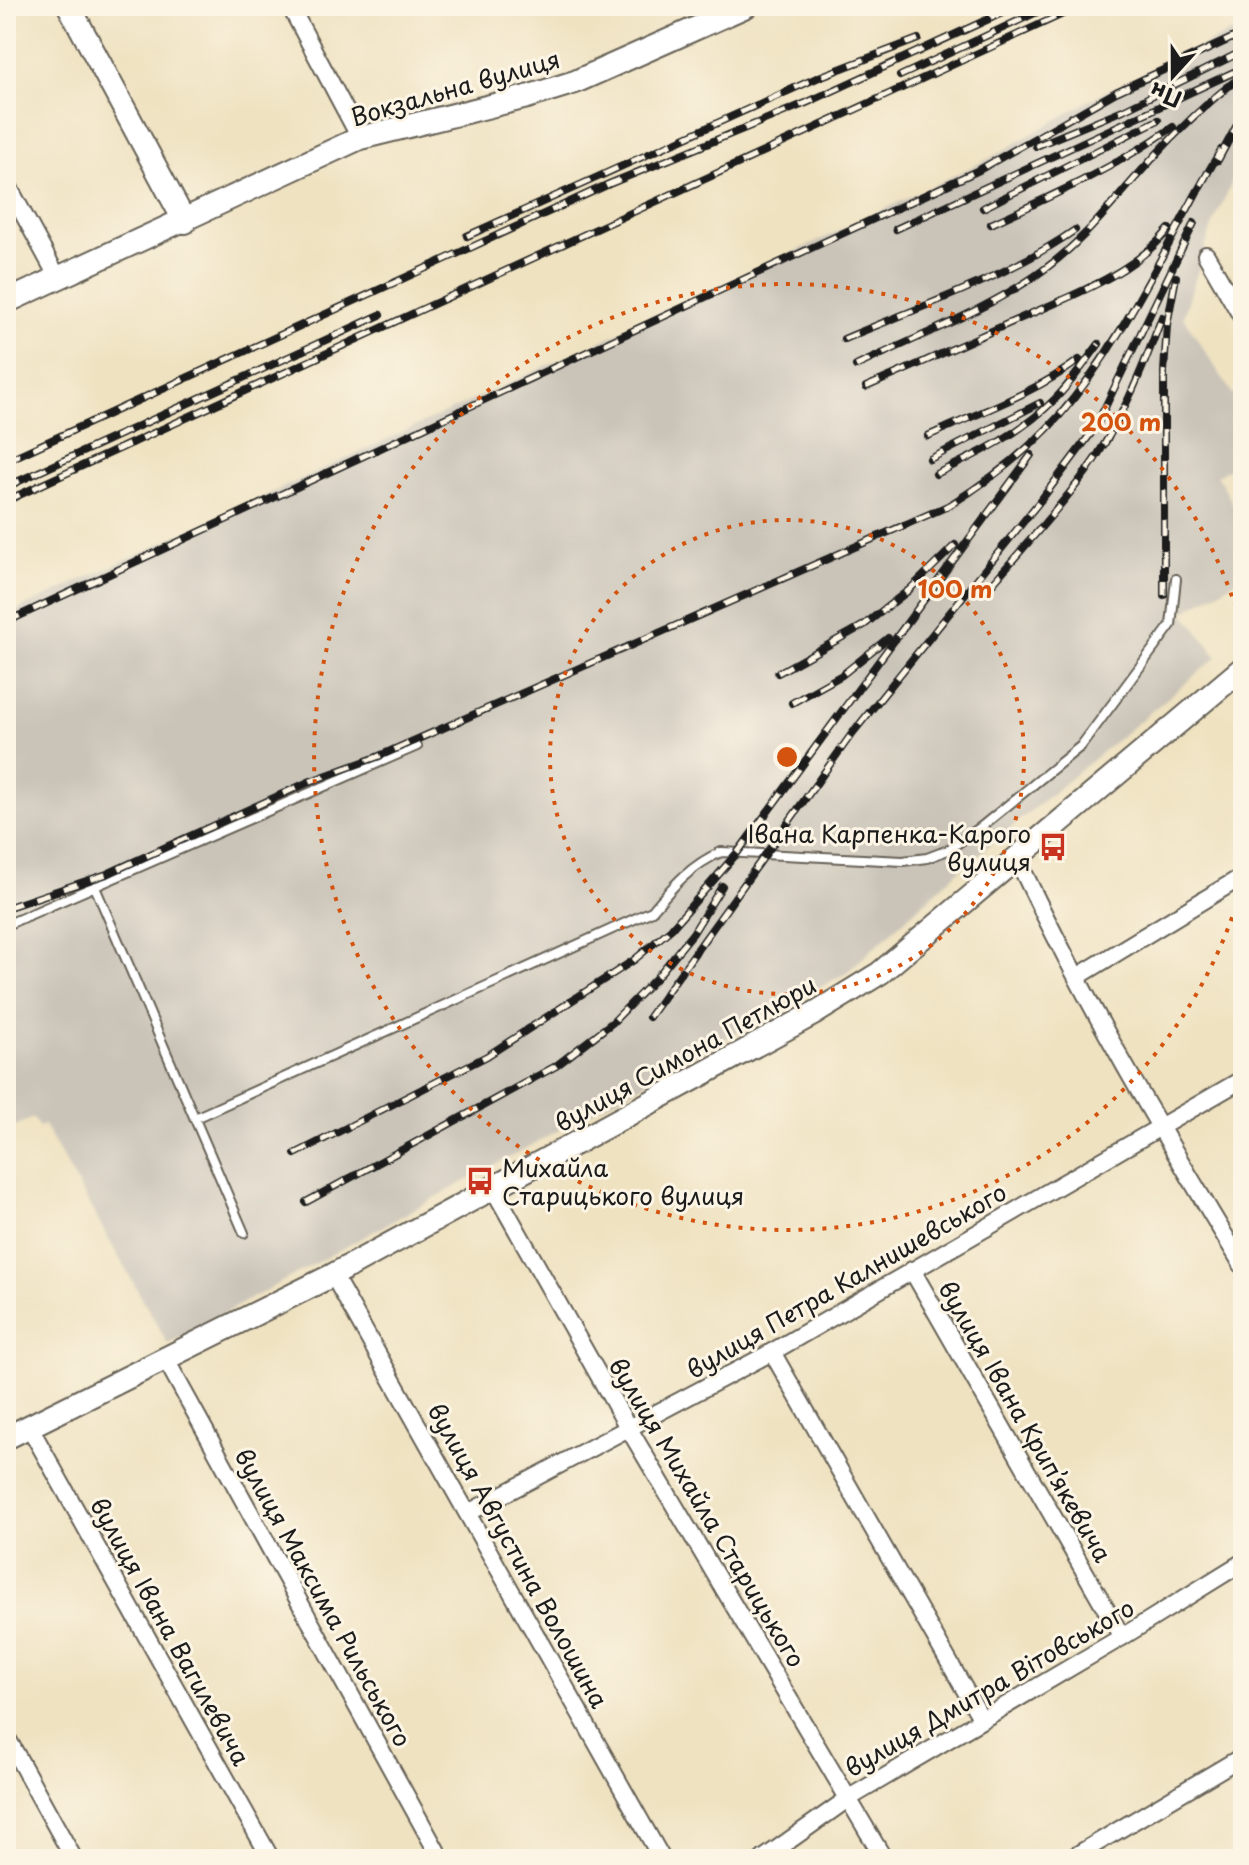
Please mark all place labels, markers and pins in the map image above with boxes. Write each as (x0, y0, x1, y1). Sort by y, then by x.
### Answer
centre of rings (773, 743, 801, 771)
place label: Івана Карпенка-Карого вулиця (748, 815, 1031, 879)
bus stop icon: Івана Карпенка-Карого вулиця (1038, 832, 1068, 862)
place label: Михайла Старицького вулиця (502, 1149, 744, 1213)
bus stop icon: Михайла Старицького вулиця (465, 1166, 495, 1196)

